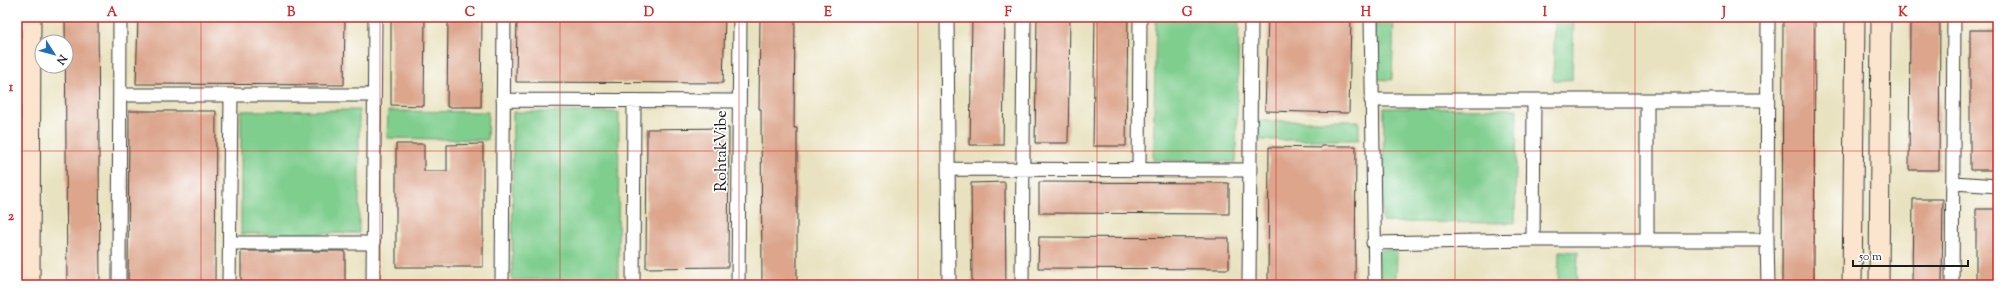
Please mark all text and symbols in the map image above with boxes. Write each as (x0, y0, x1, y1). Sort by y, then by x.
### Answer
text: A (107, 4, 118, 22)
text: B (287, 4, 296, 22)
text: C (465, 4, 475, 22)
text: D (644, 4, 654, 22)
text: E (824, 4, 832, 22)
text: F (1004, 4, 1012, 22)
text: G (1182, 4, 1193, 22)
text: H (1361, 4, 1372, 22)
text: I (1543, 4, 1548, 22)
text: J (1721, 4, 1726, 22)
text: K (1898, 4, 1908, 22)
north arrow (34, 34, 74, 74)
text: N (52, 50, 71, 68)
text: 1 (9, 79, 14, 97)
street label: RohtakVibe (711, 110, 734, 192)
text: 2 (8, 208, 15, 226)
scale bar (1853, 242, 1968, 268)
text: 50 m (1858, 248, 1882, 266)

